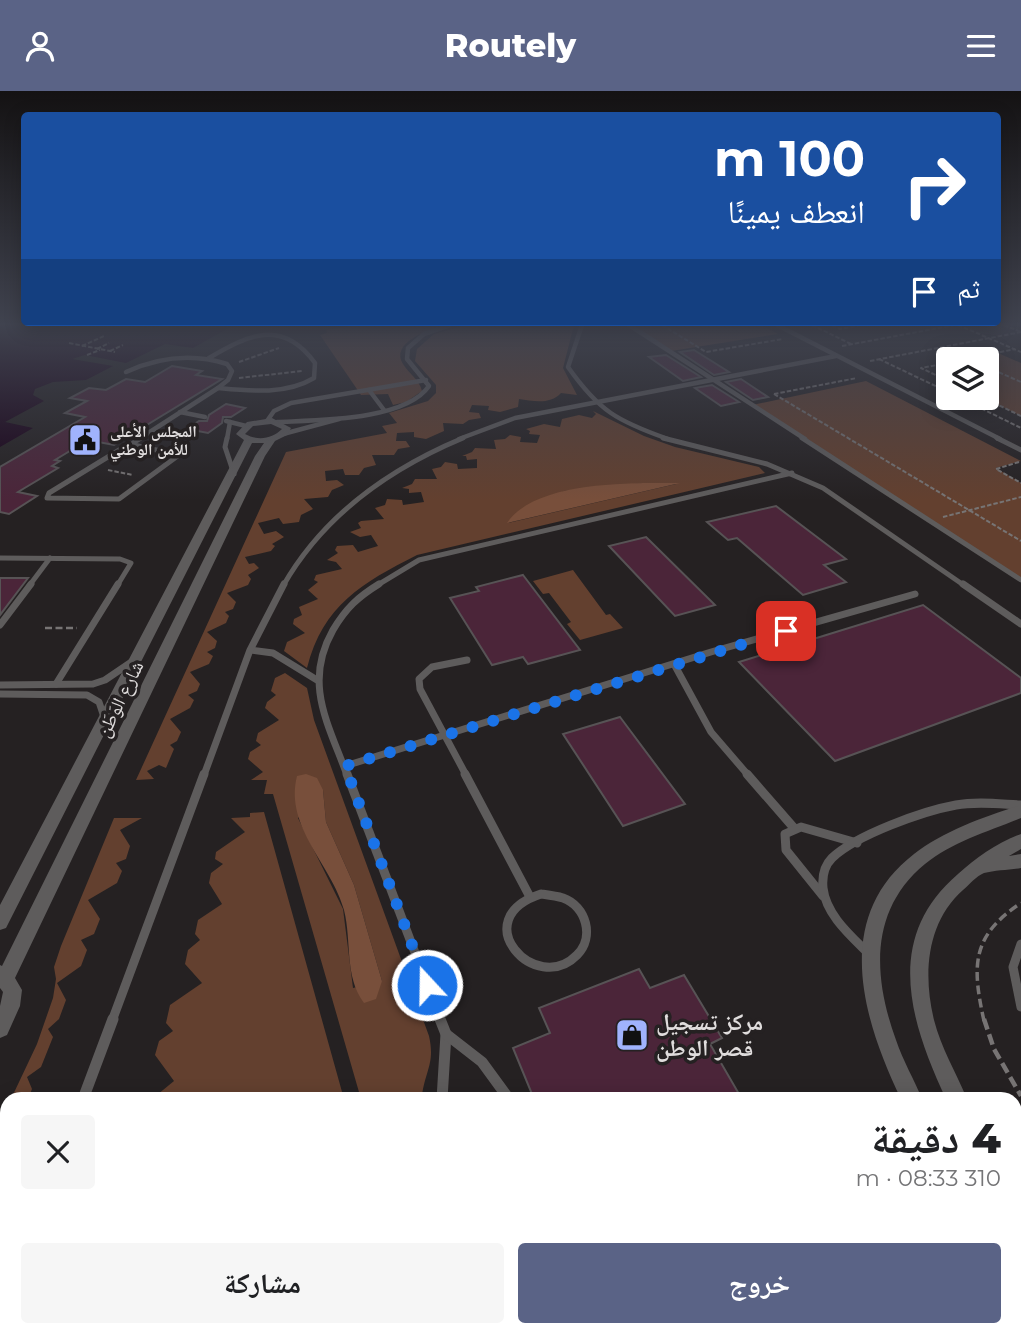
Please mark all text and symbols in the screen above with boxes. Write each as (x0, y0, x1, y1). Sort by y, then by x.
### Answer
text: Routely (445, 26, 576, 65)
icon: person (21, 27, 59, 65)
icon: menu (962, 27, 1000, 65)
text: 100 m (714, 129, 865, 188)
icon: right (889, 140, 980, 231)
text: انعطف يمينًا (728, 192, 865, 231)
icon: arrive (905, 273, 943, 311)
text: ثم (957, 273, 980, 305)
map controls (936, 347, 999, 410)
button: layers (936, 347, 999, 410)
public building icon: المجلس الأعلى للأمن الوطني (66, 421, 104, 459)
place label: المجلس الأعلى للأمن الوطني (110, 422, 197, 461)
pin (756, 601, 816, 661)
icon: arrive (767, 612, 805, 650)
street label: شارع الوَطَن (92, 657, 148, 741)
position arrow (390, 948, 464, 1022)
place label: مركز تسجيل قصر الوطن (656, 1008, 763, 1062)
shop icon: مركز تسجيل قصر الوطن (613, 1016, 651, 1054)
text: 4 دقيقة (871, 1112, 1001, 1164)
button: close (21, 1115, 95, 1189)
text: 310 m · 08:33 (856, 1164, 1001, 1192)
button: مشاركة (21, 1243, 504, 1323)
button: خروج (518, 1243, 1001, 1323)

